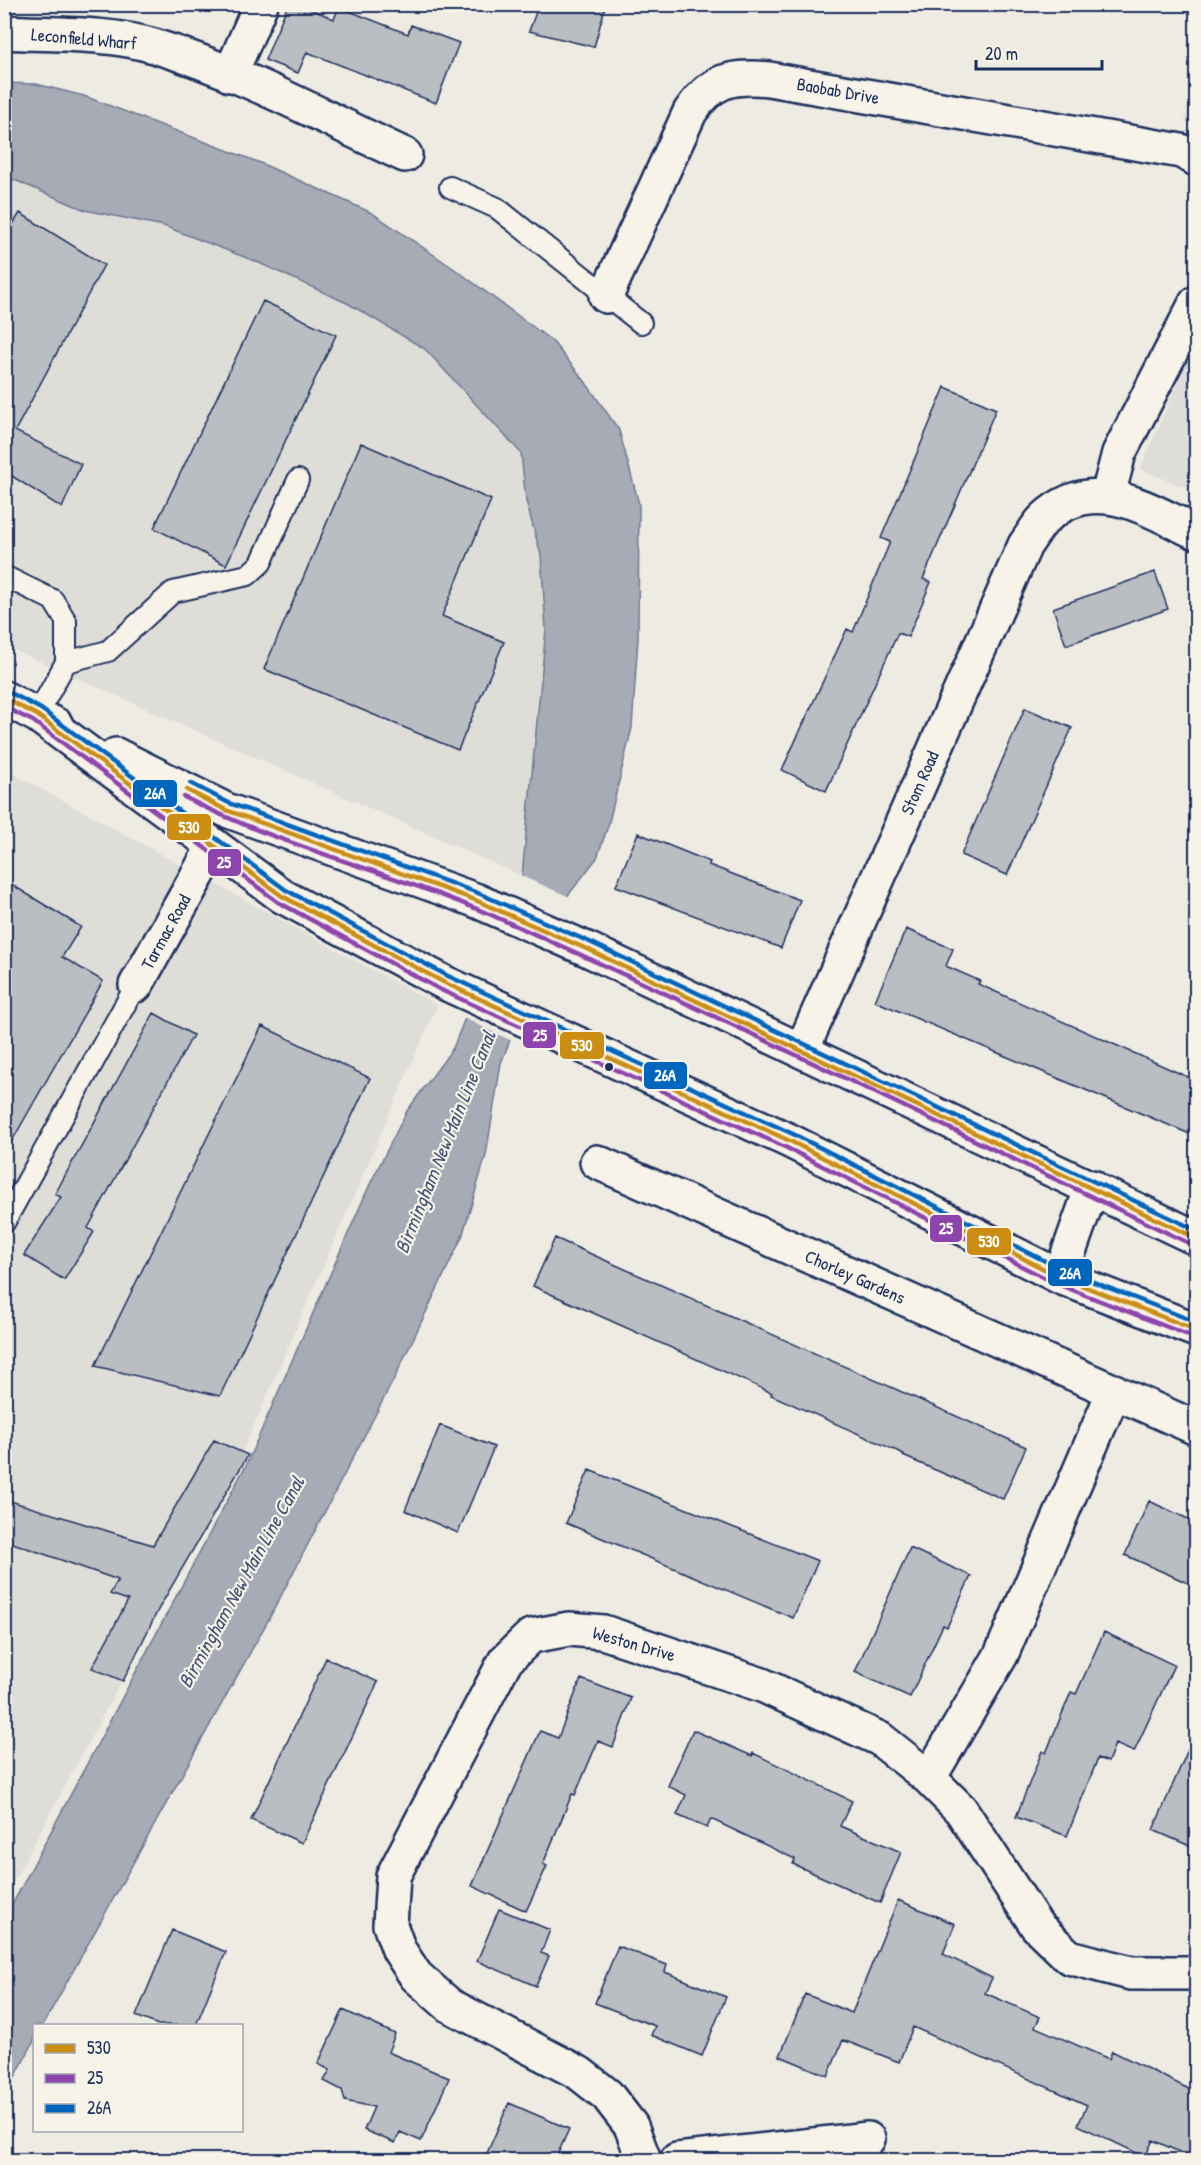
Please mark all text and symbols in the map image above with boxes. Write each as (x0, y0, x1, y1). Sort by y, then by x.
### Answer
street label: Leconfield Wharf (30, 21, 138, 56)
scale bar (976, 33, 1102, 71)
text: 20 m (985, 41, 1018, 66)
street label: Baobab Drive (795, 71, 881, 110)
street label: Stom Road (894, 747, 945, 819)
line badge: 26A (132, 779, 178, 808)
text: 26A (144, 782, 166, 804)
line badge: 530 (166, 813, 212, 841)
text: 530 (178, 816, 200, 838)
line badge: 25 (207, 848, 242, 877)
text: 25 (217, 851, 231, 873)
street label: Tarmac Road (135, 890, 196, 974)
line badge: 25 (522, 1021, 557, 1049)
text: 25 (533, 1024, 547, 1046)
water label: Birmingham New Main Line Canal (388, 1025, 503, 1257)
line badge: 530 (559, 1031, 605, 1060)
text: 530 (571, 1034, 593, 1056)
unlabelled marker (603, 1061, 615, 1073)
line badge: 26A (643, 1061, 688, 1090)
text: 26A (654, 1064, 676, 1086)
line badge: 25 (929, 1214, 963, 1243)
text: 25 (939, 1217, 953, 1239)
line badge: 530 (966, 1227, 1012, 1256)
text: 530 (978, 1230, 1000, 1252)
street label: Chorley Gardens (801, 1243, 909, 1310)
line badge: 26A (1047, 1258, 1093, 1287)
text: 26A (1059, 1262, 1081, 1284)
water label: Birmingham New Main Line Canal (171, 1470, 312, 1693)
street label: Weston Drive (590, 1620, 678, 1667)
legend (33, 2024, 243, 2132)
text: 530 (87, 2035, 111, 2060)
text: 25 (87, 2065, 103, 2090)
text: 26A (87, 2095, 112, 2120)

